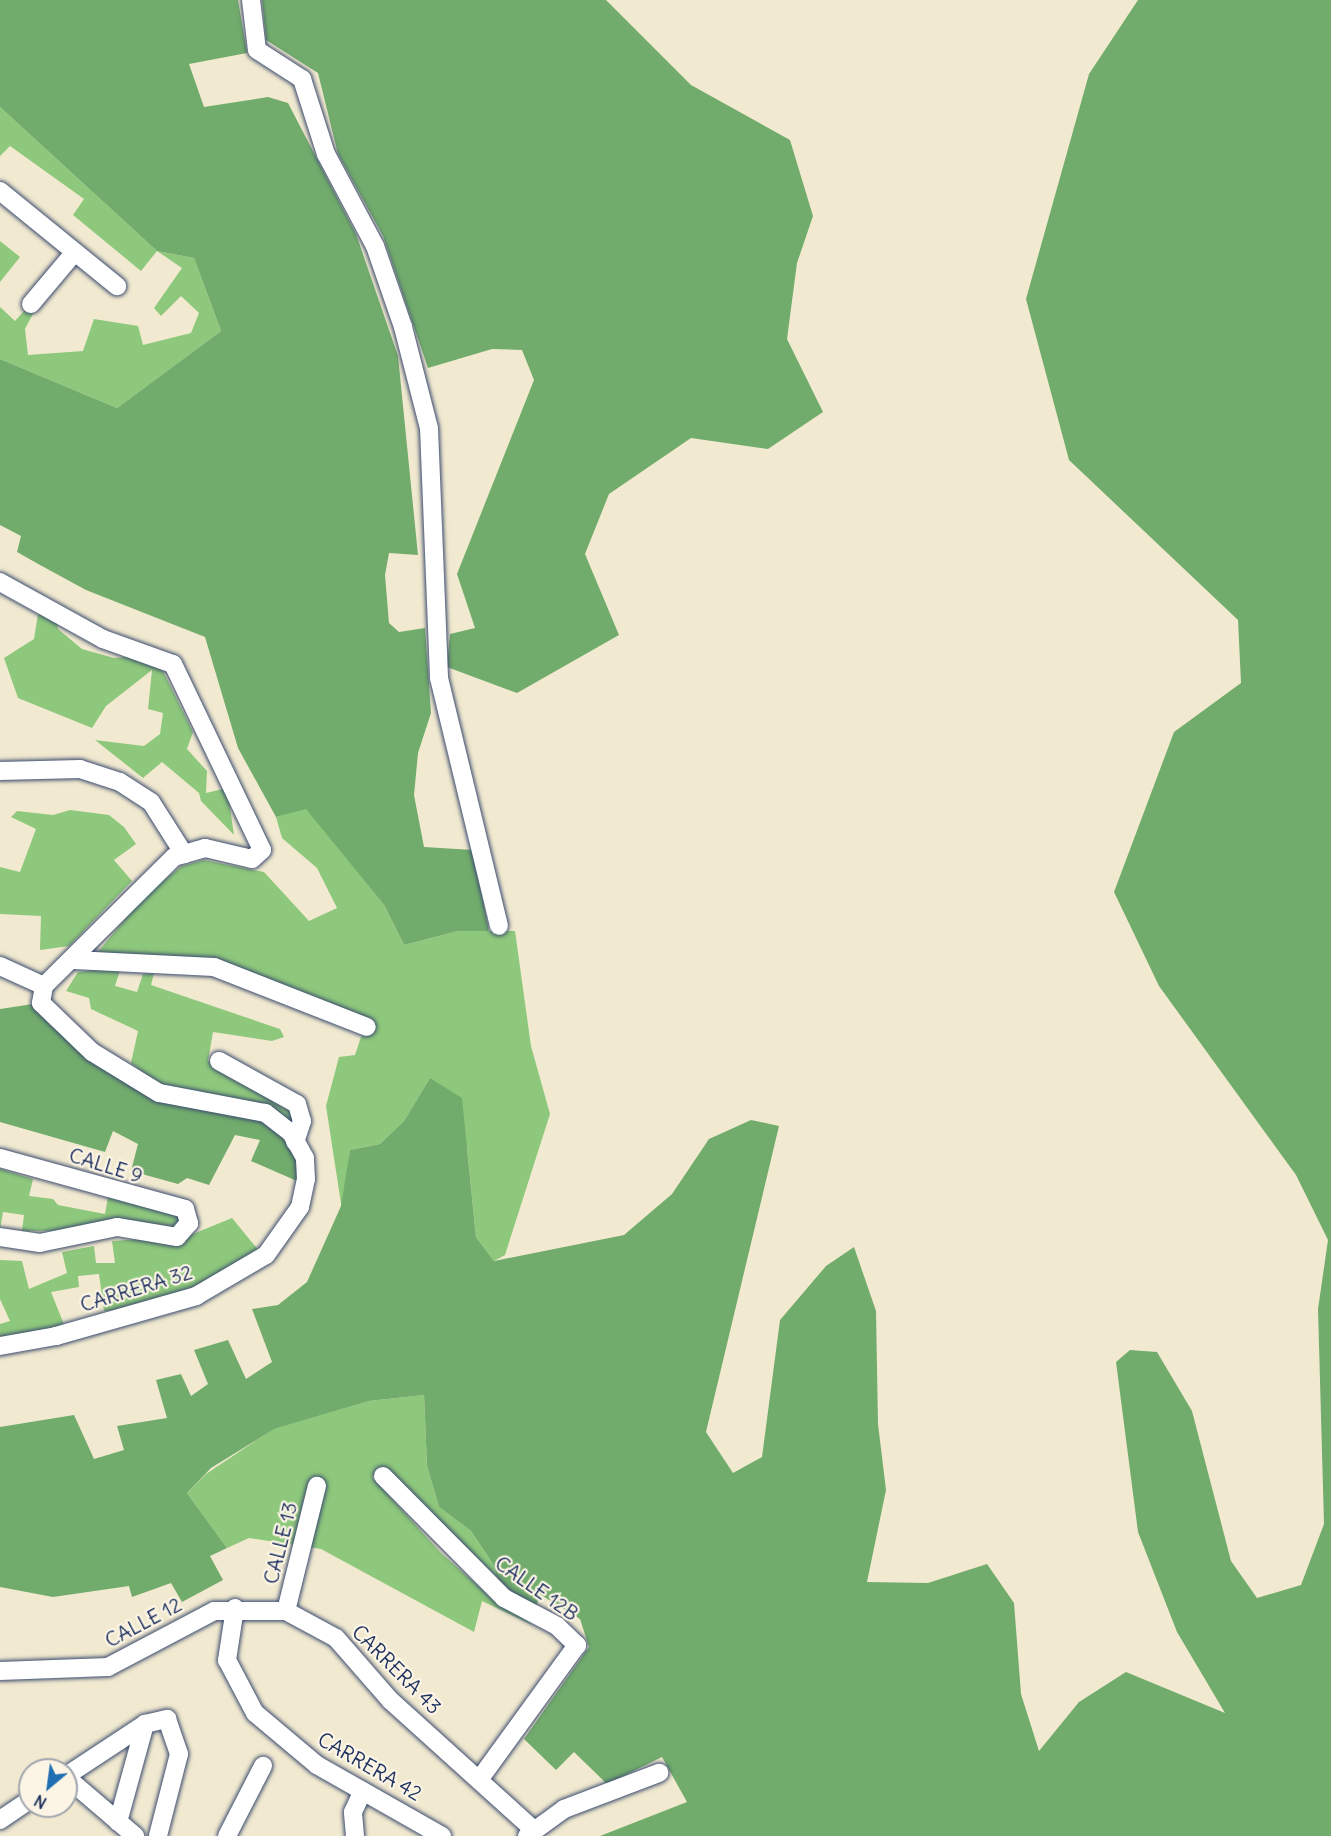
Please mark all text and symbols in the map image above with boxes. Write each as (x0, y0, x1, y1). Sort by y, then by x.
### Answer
street label: CALLE 9 (66, 1142, 146, 1188)
street label: CARRERA 32 (77, 1260, 195, 1316)
street label: CALLE 13 (258, 1500, 302, 1586)
street label: CALLE 12B (491, 1551, 583, 1625)
street label: CALLE 12 (101, 1592, 185, 1652)
street label: CARRERA 43 (347, 1619, 447, 1719)
street label: CARRERA 42 (314, 1727, 426, 1805)
north arrow (18, 1758, 78, 1818)
text: N (31, 1791, 50, 1813)

